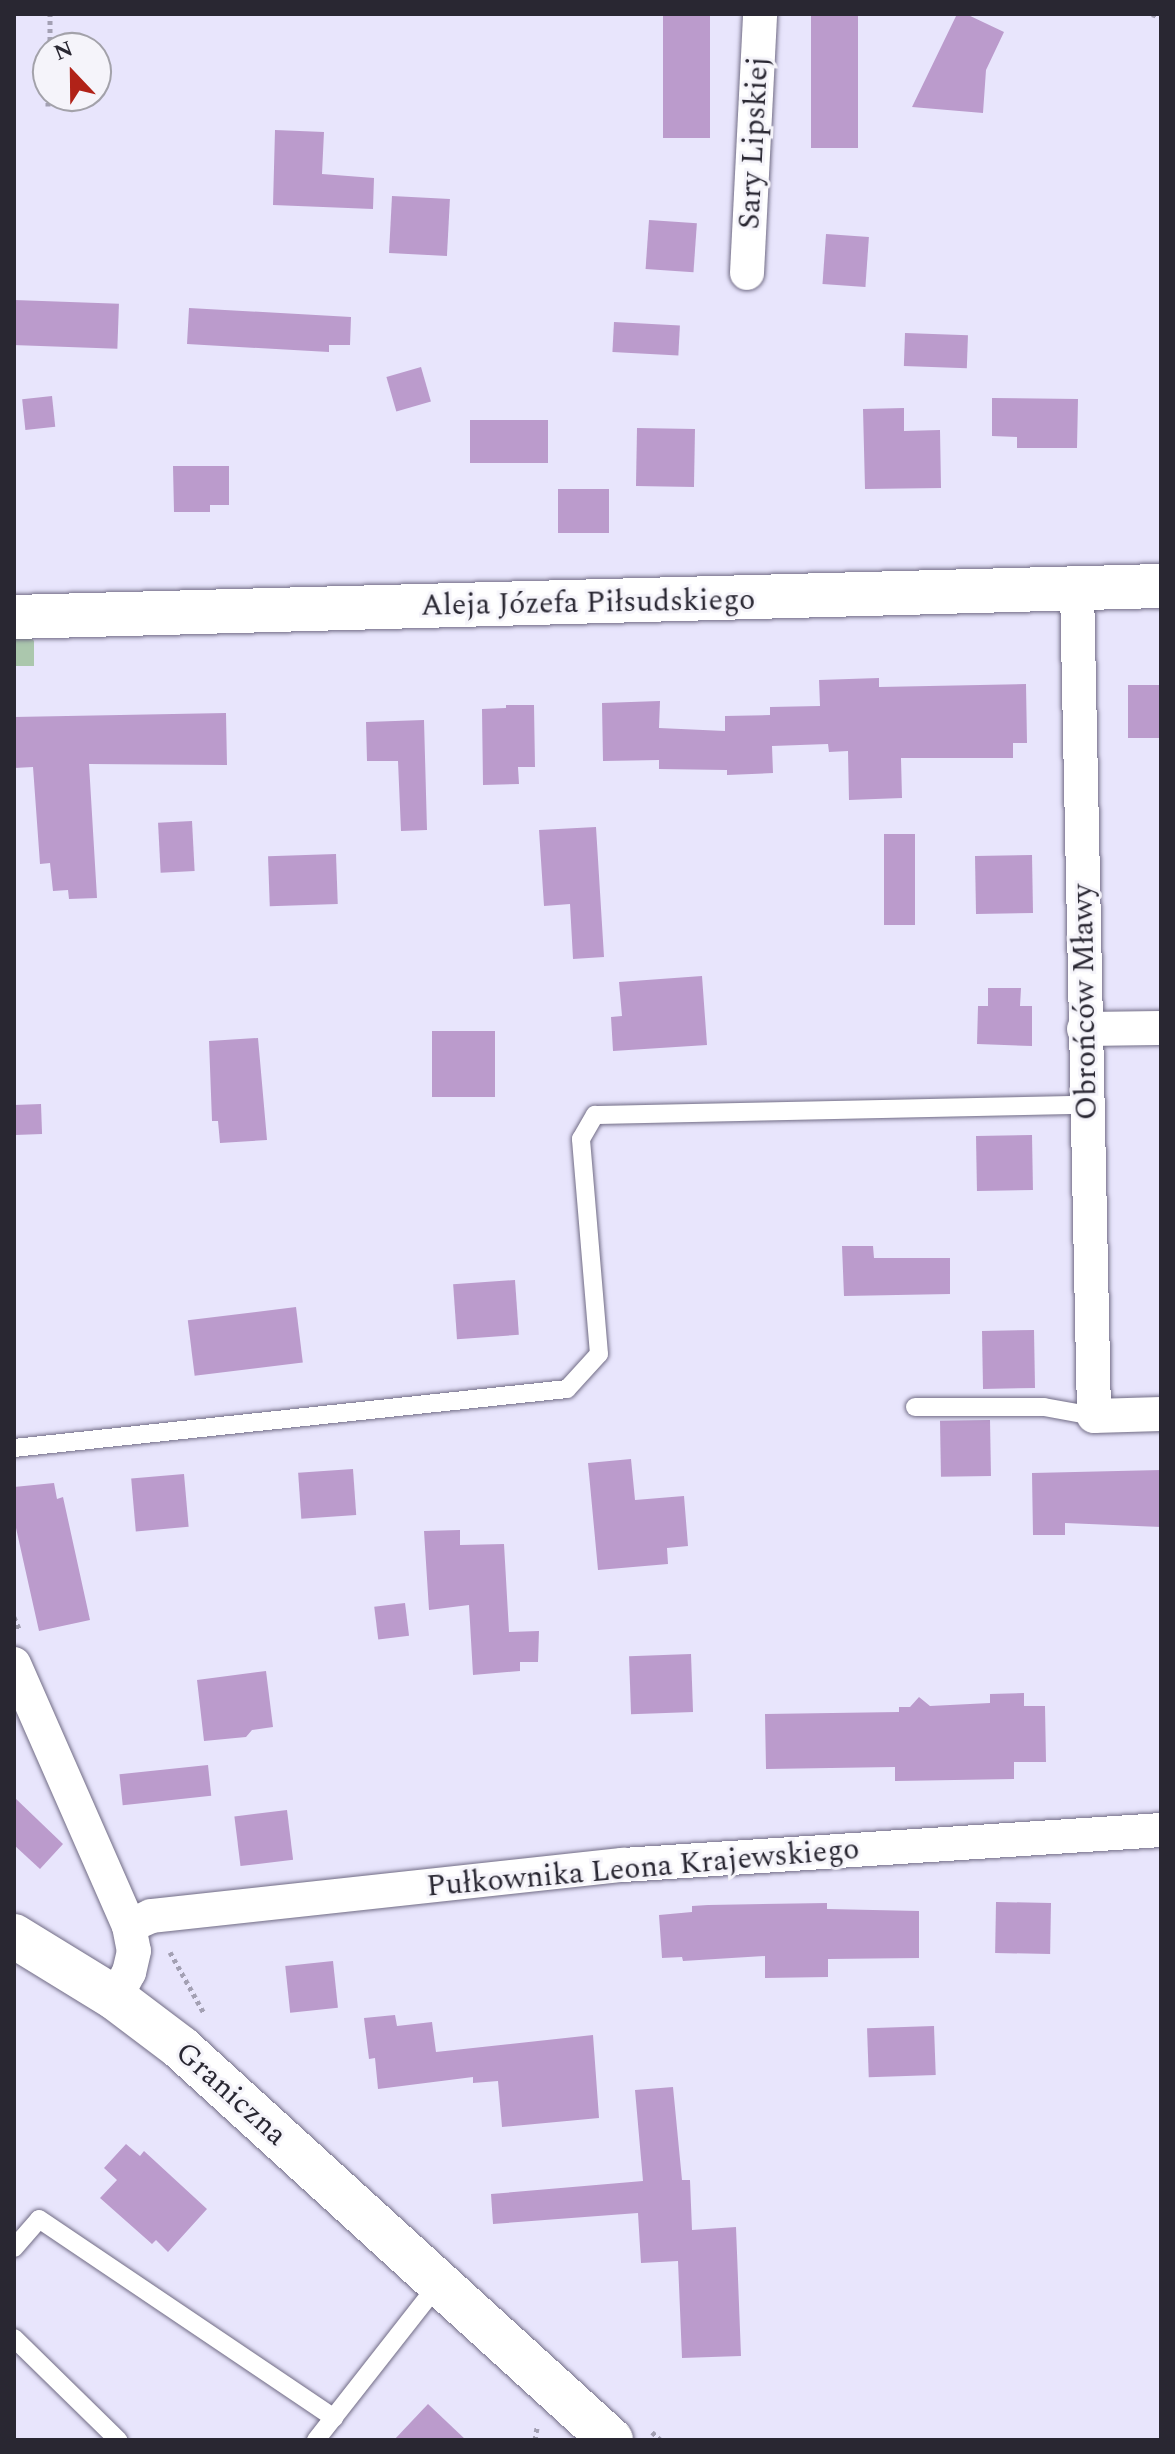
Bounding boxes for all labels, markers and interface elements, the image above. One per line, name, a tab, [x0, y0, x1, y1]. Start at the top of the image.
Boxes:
north arrow	[32, 32, 112, 112]
text: N	[49, 32, 78, 70]
street label: Sary Lipskiej	[732, 56, 776, 230]
street label: Aleja Józefa Piłsudskiego	[420, 582, 756, 624]
street label: Obrońców Mławy	[1065, 883, 1105, 1121]
street label: Pułkownika Leona Krajewskiego	[425, 1831, 861, 1905]
street label: Graniczna	[168, 2035, 294, 2153]

